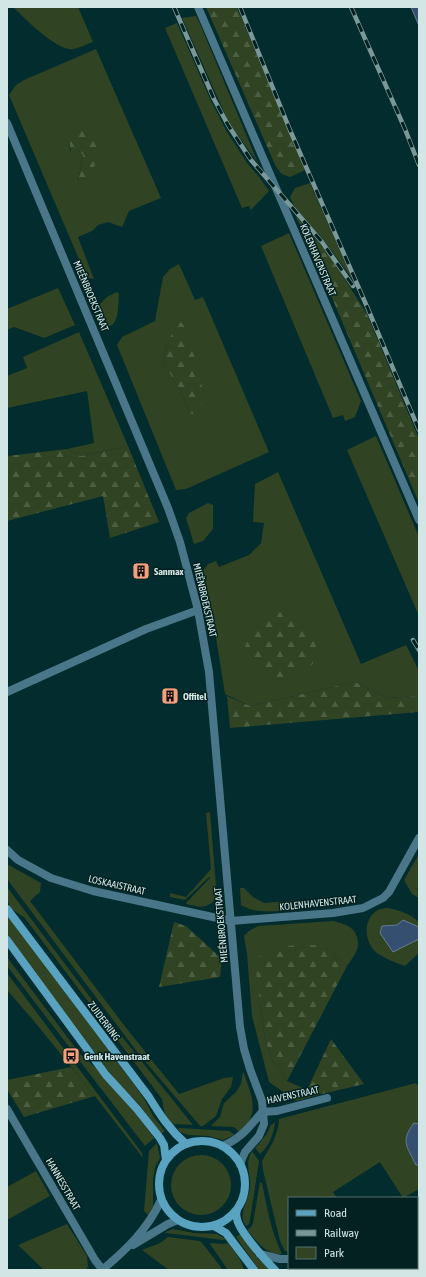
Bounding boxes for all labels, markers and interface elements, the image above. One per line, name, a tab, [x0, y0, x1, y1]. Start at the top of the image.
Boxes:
street label: KOLENHAVENSTRAAT	[298, 222, 338, 298]
street label: MIEËNBROEKSTRAAT	[71, 259, 111, 334]
building icon: Sanmax	[131, 561, 151, 581]
street label: MIEËNBROEKSTRAAT	[191, 562, 219, 639]
place label: Sanmax	[154, 566, 184, 577]
building icon: Offitel	[160, 686, 180, 706]
place label: Offitel	[183, 691, 207, 702]
street label: LOSKAAISTRAAT	[87, 873, 147, 897]
street label: MIEËNBROEKSTRAAT	[212, 886, 230, 963]
street label: KOLENHAVENSTRAAT	[279, 893, 358, 913]
street label: ZUIDERRING	[86, 999, 122, 1043]
bus stop icon: Genk Havenstraat	[61, 1046, 81, 1066]
place label: Genk Havenstraat	[84, 1051, 150, 1062]
street label: HAVENSTRAAT	[266, 1084, 321, 1106]
street label: HANNESSTRAAT	[44, 1156, 83, 1213]
legend	[288, 1197, 418, 1269]
text: Road	[324, 1206, 347, 1220]
text: Railway	[324, 1226, 359, 1240]
text: Park	[324, 1246, 345, 1260]

